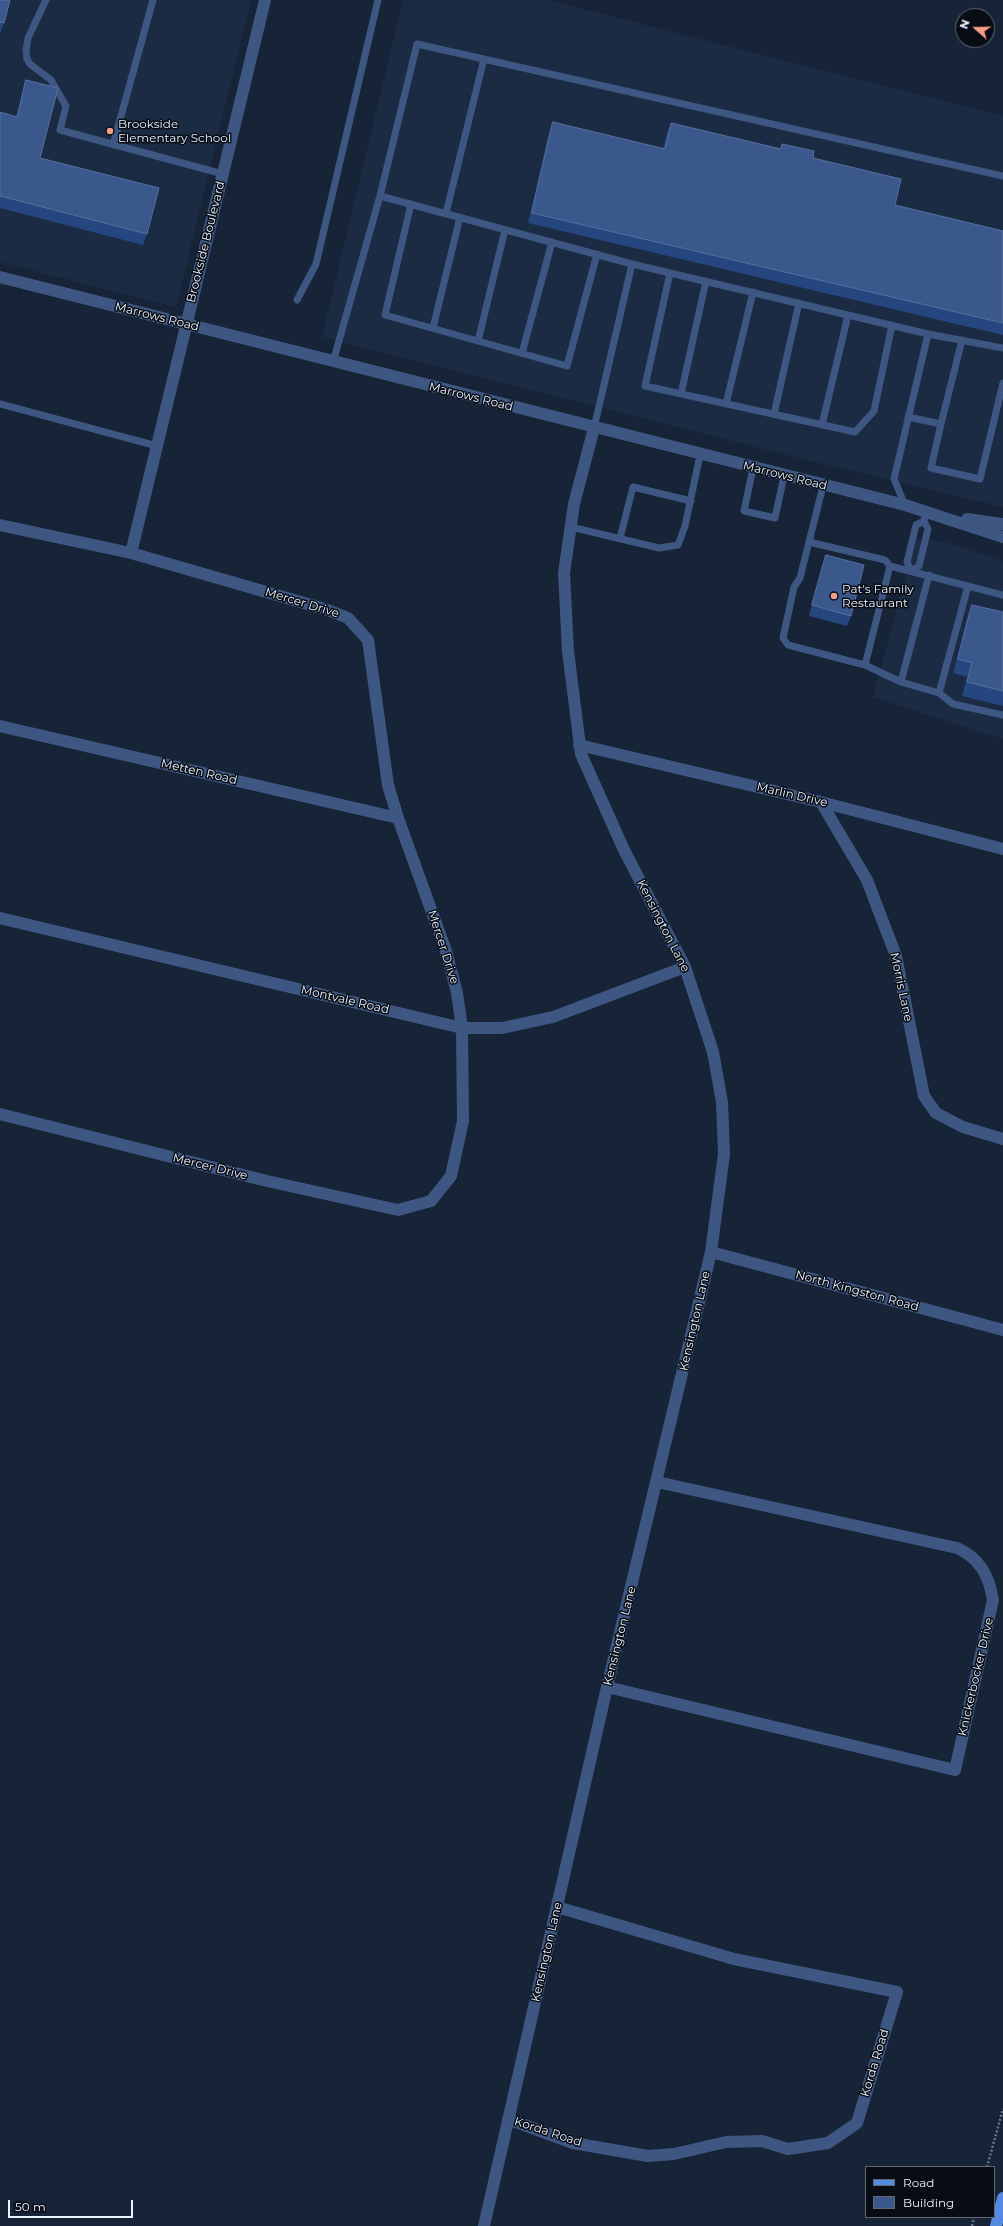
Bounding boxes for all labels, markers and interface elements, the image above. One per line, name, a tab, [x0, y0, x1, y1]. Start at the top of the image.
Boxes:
north arrow	[955, 8, 995, 48]
text: N	[957, 18, 973, 31]
place label: Brookside Elementary School	[118, 117, 231, 145]
marker: Brookside Elementary School	[105, 126, 115, 136]
street label: Brookside Boulevard	[184, 180, 228, 304]
street label: Marrows Road	[113, 300, 201, 334]
street label: Marrows Road	[427, 380, 515, 414]
street label: Marrows Road	[741, 459, 829, 493]
place label: Pat's Family Restaurant	[842, 582, 914, 610]
street label: Mercer Drive	[263, 585, 341, 621]
marker: Pat's Family Restaurant	[829, 591, 839, 601]
street label: Metten Road	[159, 756, 239, 788]
street label: Marlin Drive	[755, 780, 829, 810]
street label: Kensington Lane	[633, 877, 693, 975]
street label: Mercer Drive	[424, 908, 462, 986]
street label: Morris Lane	[887, 951, 915, 1023]
street label: Montvale Road	[299, 983, 391, 1017]
street label: Mercer Drive	[171, 1151, 249, 1183]
street label: North Kingston Road	[794, 1268, 920, 1314]
street label: Kensington Lane	[677, 1270, 713, 1372]
street label: Kensington Lane	[601, 1585, 639, 1687]
street label: Knickerbocker Drive	[955, 1616, 997, 1738]
street label: Kensington Lane	[529, 1901, 565, 2003]
street label: Korda Road	[858, 2027, 892, 2099]
street label: Korda Road	[512, 2114, 584, 2150]
legend	[865, 2166, 995, 2218]
text: Road	[903, 2175, 934, 2190]
scale bar	[10, 2192, 135, 2218]
text: Building	[903, 2195, 954, 2210]
text: 50 m	[15, 2199, 46, 2214]

